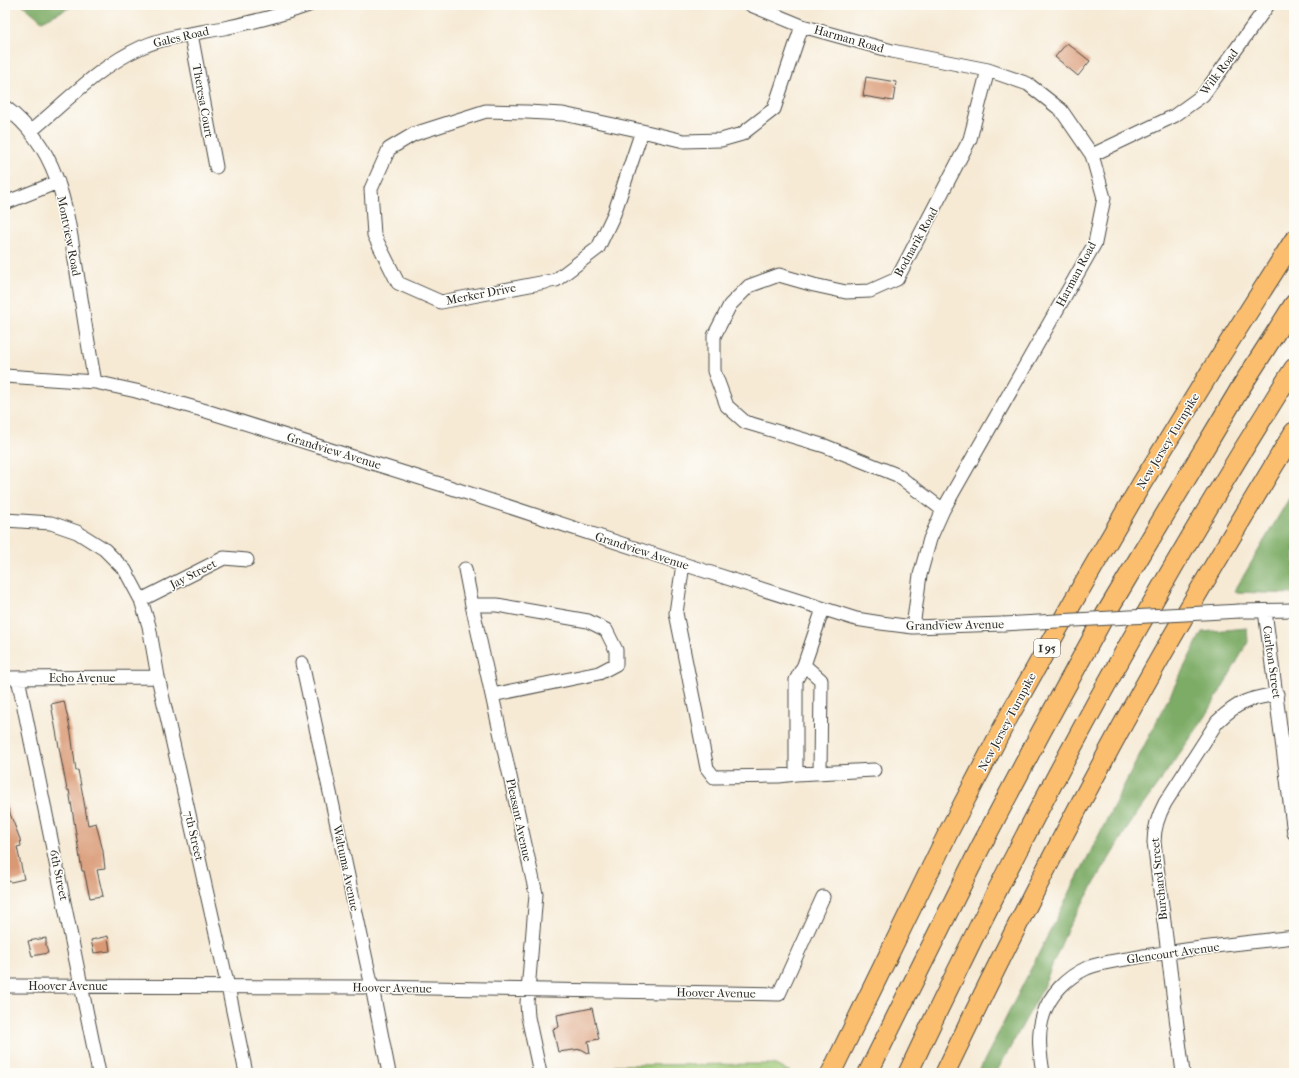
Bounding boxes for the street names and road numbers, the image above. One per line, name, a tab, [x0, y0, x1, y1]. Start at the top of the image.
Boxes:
street label: Harman Road	[812, 22, 886, 56]
street label: Gales Road	[152, 24, 211, 50]
street label: Wilk Road	[1197, 46, 1241, 99]
street label: Theresa Court	[190, 63, 217, 140]
street label: Montview Road	[54, 195, 84, 278]
street label: Bodnarik Road	[891, 205, 941, 279]
street label: Harman Road	[1053, 239, 1099, 309]
street label: Merker Drive	[445, 280, 517, 308]
street label: New Jersey Turnpike	[1134, 391, 1202, 491]
street label: Grandview Avenue	[285, 430, 383, 472]
street label: Grandview Avenue	[593, 529, 691, 573]
street label: Jay Street	[167, 556, 219, 592]
street label: Grandview Avenue	[906, 617, 1004, 633]
street label: Carlton Street	[1260, 625, 1284, 700]
road number: I 95	[1034, 639, 1060, 657]
street label: New Jersey Turnpike	[975, 670, 1039, 774]
street label: Echo Avenue	[49, 671, 115, 685]
street label: Pleasant Avenue	[503, 777, 535, 863]
street label: 7th Street	[181, 810, 207, 863]
street label: Waltuma Avenue	[330, 823, 362, 912]
street label: Burchard Street	[1148, 836, 1170, 921]
street label: 6th Street	[47, 848, 71, 902]
street label: Glencourt Avenue	[1126, 940, 1220, 966]
street label: Hoover Avenue	[28, 979, 108, 993]
street label: Hoover Avenue	[352, 980, 432, 996]
street label: Hoover Avenue	[676, 985, 756, 1001]

